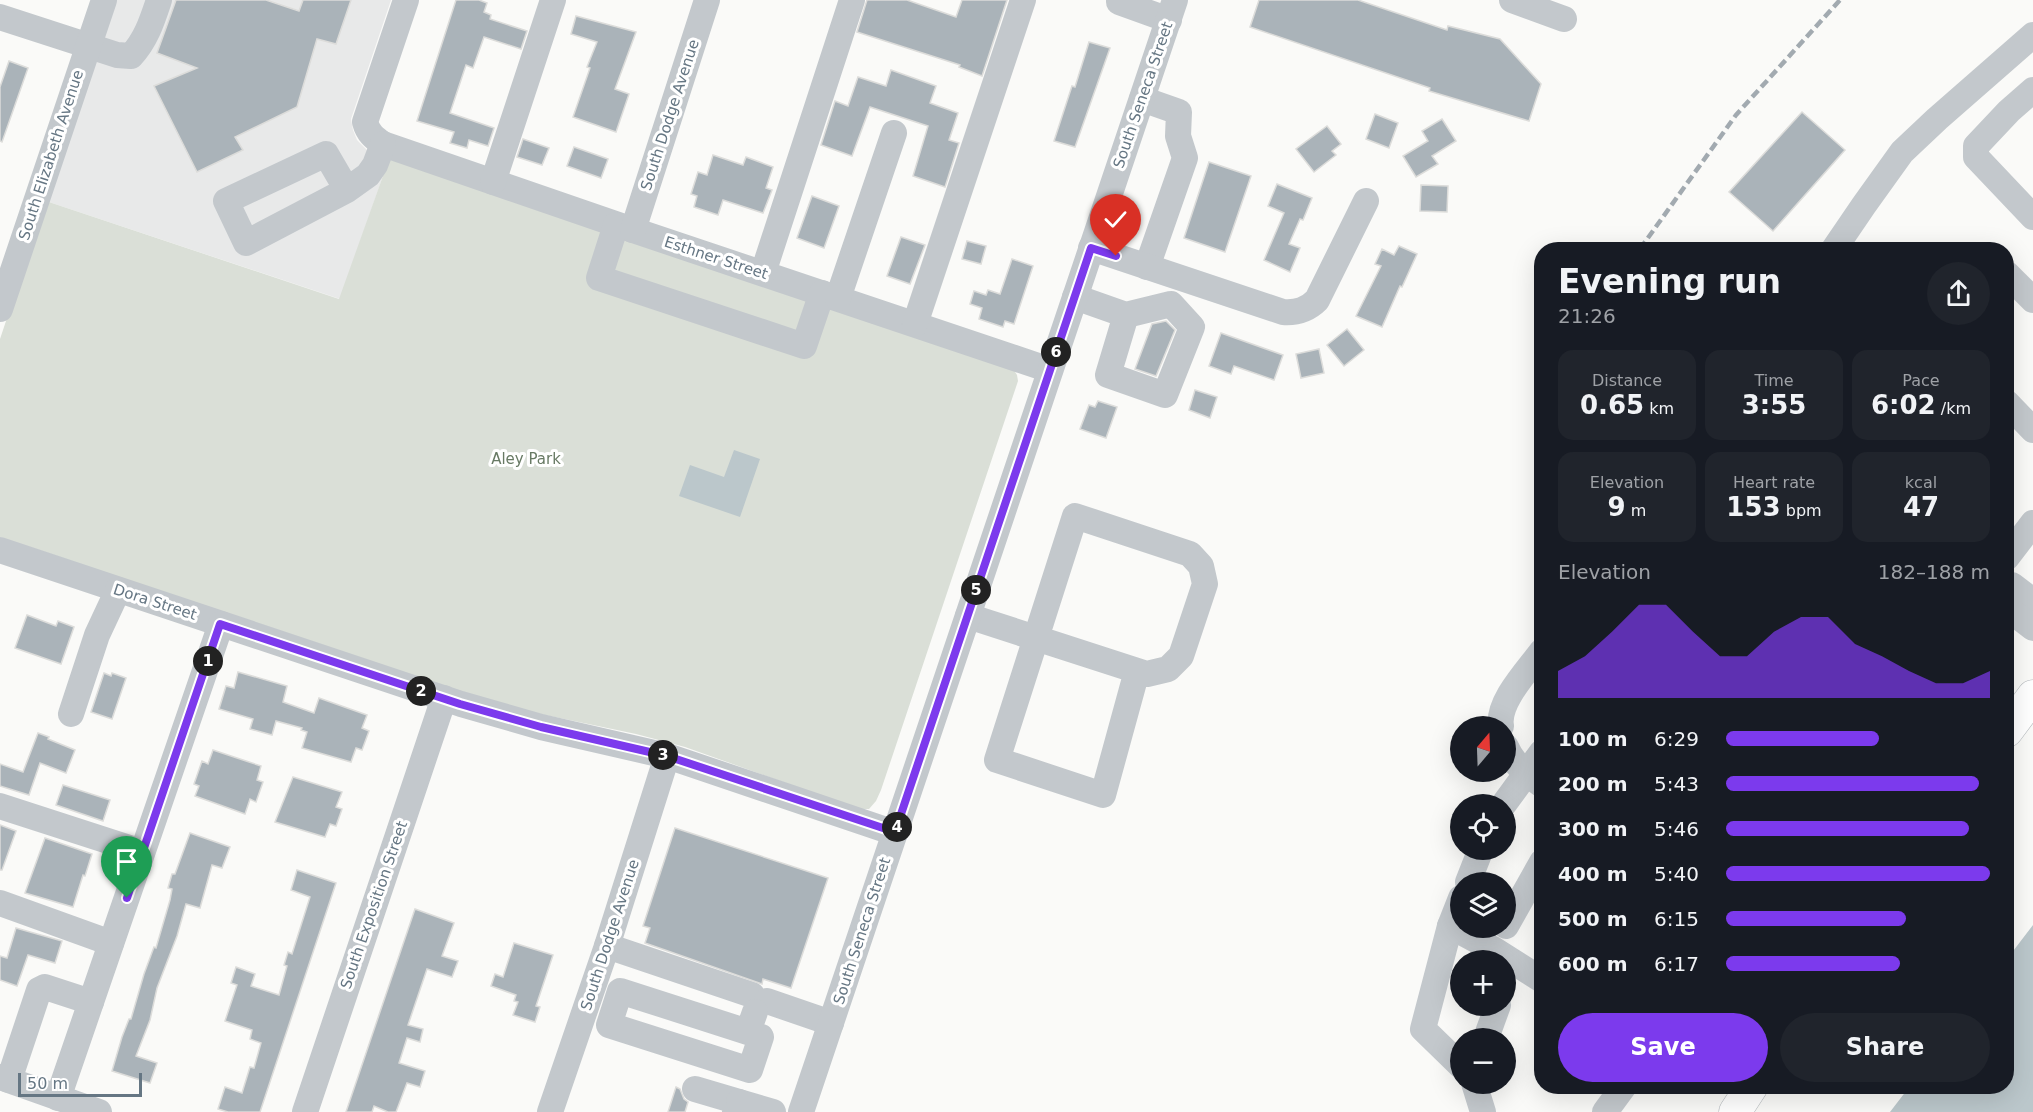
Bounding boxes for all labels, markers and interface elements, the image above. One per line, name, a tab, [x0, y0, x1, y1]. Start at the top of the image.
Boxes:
street label: South Seneca Street	[1109, 19, 1177, 171]
street label: South Dodge Avenue	[637, 37, 703, 193]
street label: South Elizabeth Avenue	[15, 68, 87, 242]
pin	[1090, 194, 1141, 256]
icon: check	[1099, 203, 1132, 236]
street label: Esthner Street	[662, 233, 770, 283]
text: Evening run	[1558, 262, 1781, 301]
button: share	[1927, 262, 1990, 325]
text: 21:26	[1558, 304, 1616, 328]
pin: 6	[1041, 337, 1071, 367]
text: 6	[1050, 342, 1062, 361]
text: Distance	[1592, 371, 1662, 390]
text: Time	[1754, 371, 1794, 390]
text: Pace	[1902, 371, 1940, 390]
text: 0.65	[1580, 390, 1644, 420]
text: 3:55	[1742, 390, 1806, 420]
text: 6:02	[1871, 390, 1936, 420]
text: km	[1644, 399, 1674, 418]
text: /km	[1936, 399, 1971, 418]
park label: Aley Park	[491, 450, 561, 468]
text: Elevation	[1590, 473, 1664, 492]
text: Heart rate	[1733, 473, 1815, 492]
text: kcal	[1905, 473, 1937, 492]
text: 9	[1608, 492, 1626, 522]
text: 153	[1726, 492, 1781, 522]
text: 47	[1903, 492, 1939, 522]
text: m	[1626, 501, 1646, 520]
text: bpm	[1781, 501, 1822, 520]
text: Elevation	[1558, 560, 1651, 584]
text: 182–188 m	[1878, 560, 1990, 584]
pin: 5	[961, 575, 991, 605]
street label: Dora Street	[111, 580, 199, 624]
text: 5	[970, 580, 982, 599]
pin: 1	[193, 646, 223, 676]
text: 1	[202, 651, 214, 670]
pin: 2	[406, 676, 436, 706]
text: 2	[415, 681, 427, 700]
north arrow	[1450, 716, 1516, 782]
map controls	[1450, 716, 1516, 1094]
text: 100 m	[1558, 727, 1628, 751]
text: 6:29	[1654, 727, 1699, 751]
pin: 3	[648, 740, 678, 770]
text: 3	[657, 745, 669, 764]
text: 200 m	[1558, 772, 1628, 796]
text: 5:43	[1654, 772, 1699, 796]
button: locate	[1450, 794, 1516, 860]
pin: 4	[882, 812, 912, 842]
text: 4	[891, 817, 903, 836]
text: 300 m	[1558, 817, 1628, 841]
text: 5:46	[1654, 817, 1699, 841]
street label: South Exposition Street	[337, 819, 411, 991]
pin	[101, 836, 152, 898]
icon: arrive	[110, 845, 143, 878]
street label: South Seneca Street	[830, 855, 894, 1007]
street label: South Dodge Avenue	[577, 857, 643, 1013]
text: 400 m	[1558, 862, 1628, 886]
text: 5:40	[1654, 862, 1699, 886]
button: layers	[1450, 872, 1516, 938]
text: 500 m	[1558, 907, 1628, 931]
text: 6:15	[1654, 907, 1699, 931]
button: +	[1450, 950, 1516, 1016]
text: 600 m	[1558, 952, 1628, 976]
text: 6:17	[1654, 952, 1699, 976]
button: Save	[1558, 1013, 1768, 1082]
button: Share	[1780, 1013, 1990, 1082]
button: −	[1450, 1028, 1516, 1094]
scale bar	[18, 1070, 142, 1098]
text: 50 m	[27, 1074, 68, 1093]

